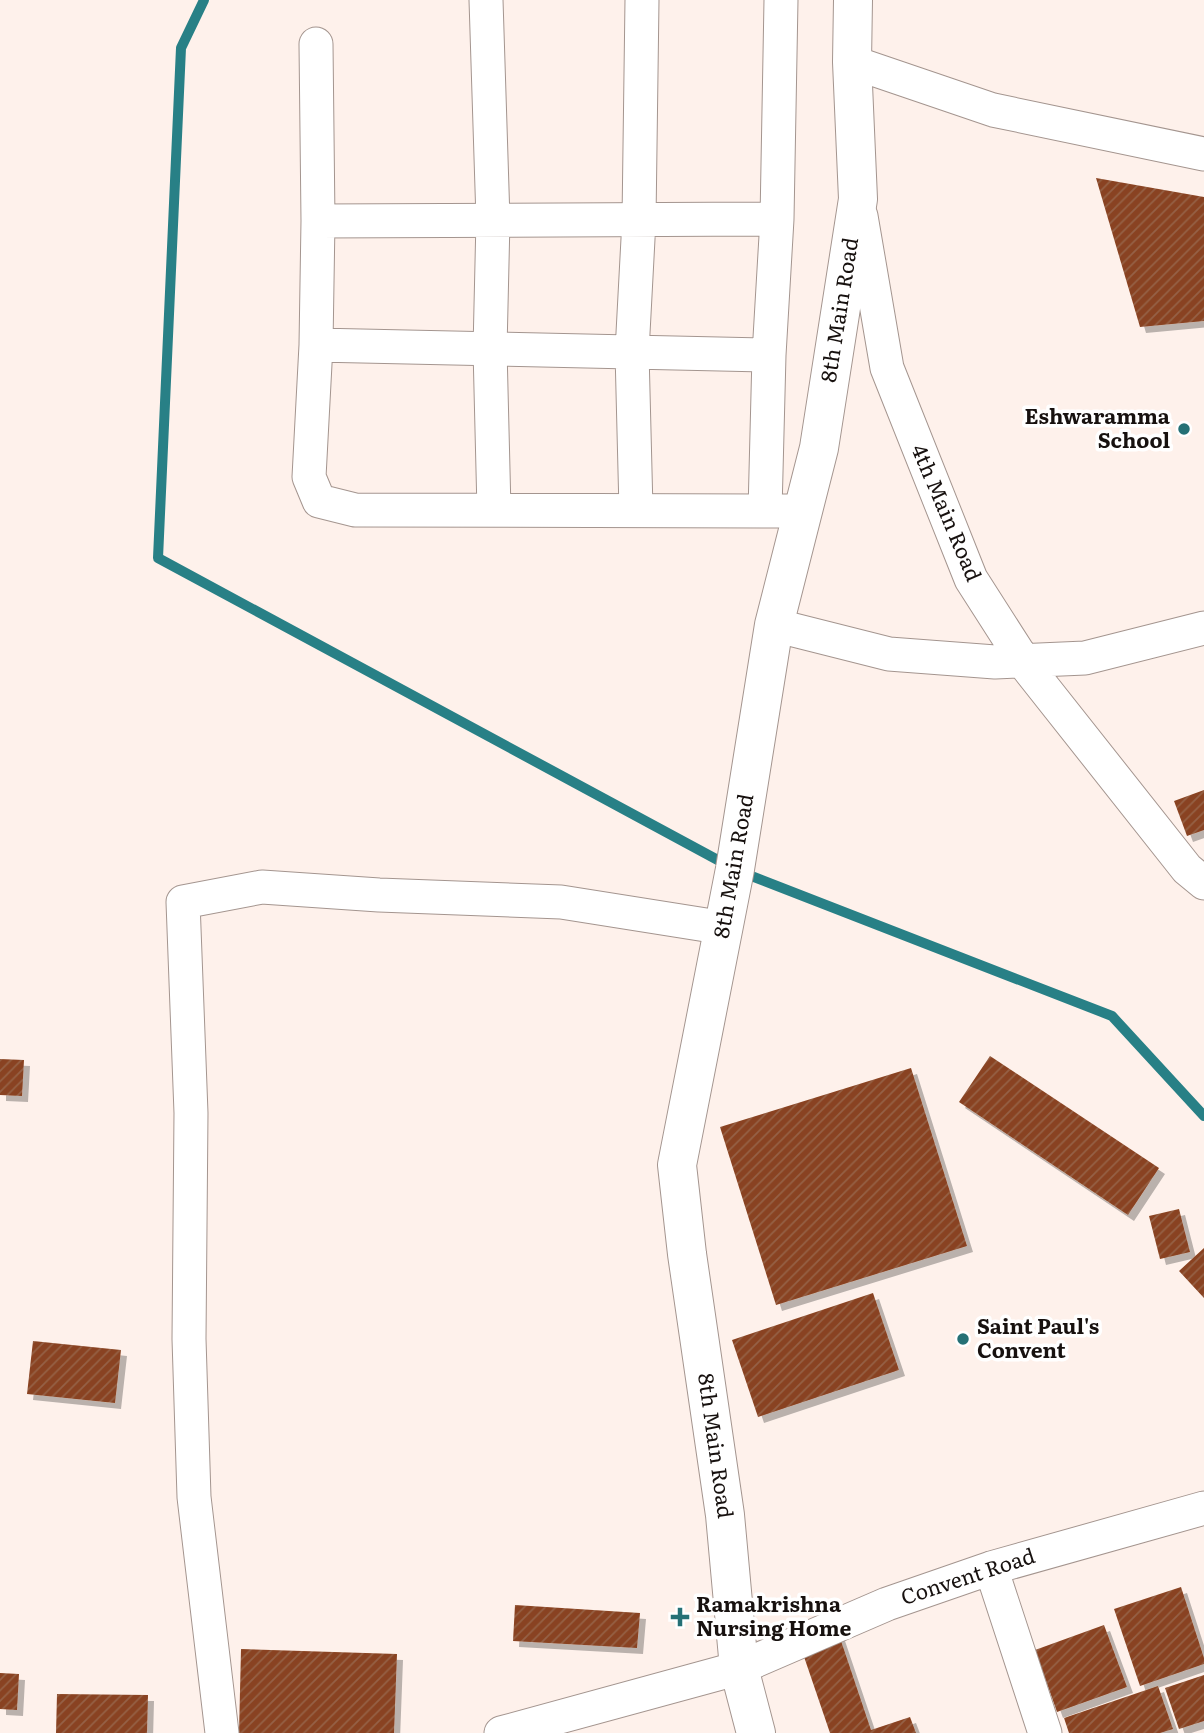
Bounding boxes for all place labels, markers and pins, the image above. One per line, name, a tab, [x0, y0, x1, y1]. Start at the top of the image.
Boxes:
place label: Eshwaramma School	[1024, 399, 1171, 454]
marker: Eshwaramma School	[1176, 421, 1192, 437]
place label: Saint Paul's Convent	[977, 1309, 1099, 1364]
marker: Saint Paul's Convent	[955, 1331, 971, 1347]
place label: Ramakrishna Nursing Home	[696, 1587, 852, 1642]
marker: Ramakrishna Nursing Home	[670, 1607, 690, 1627]

